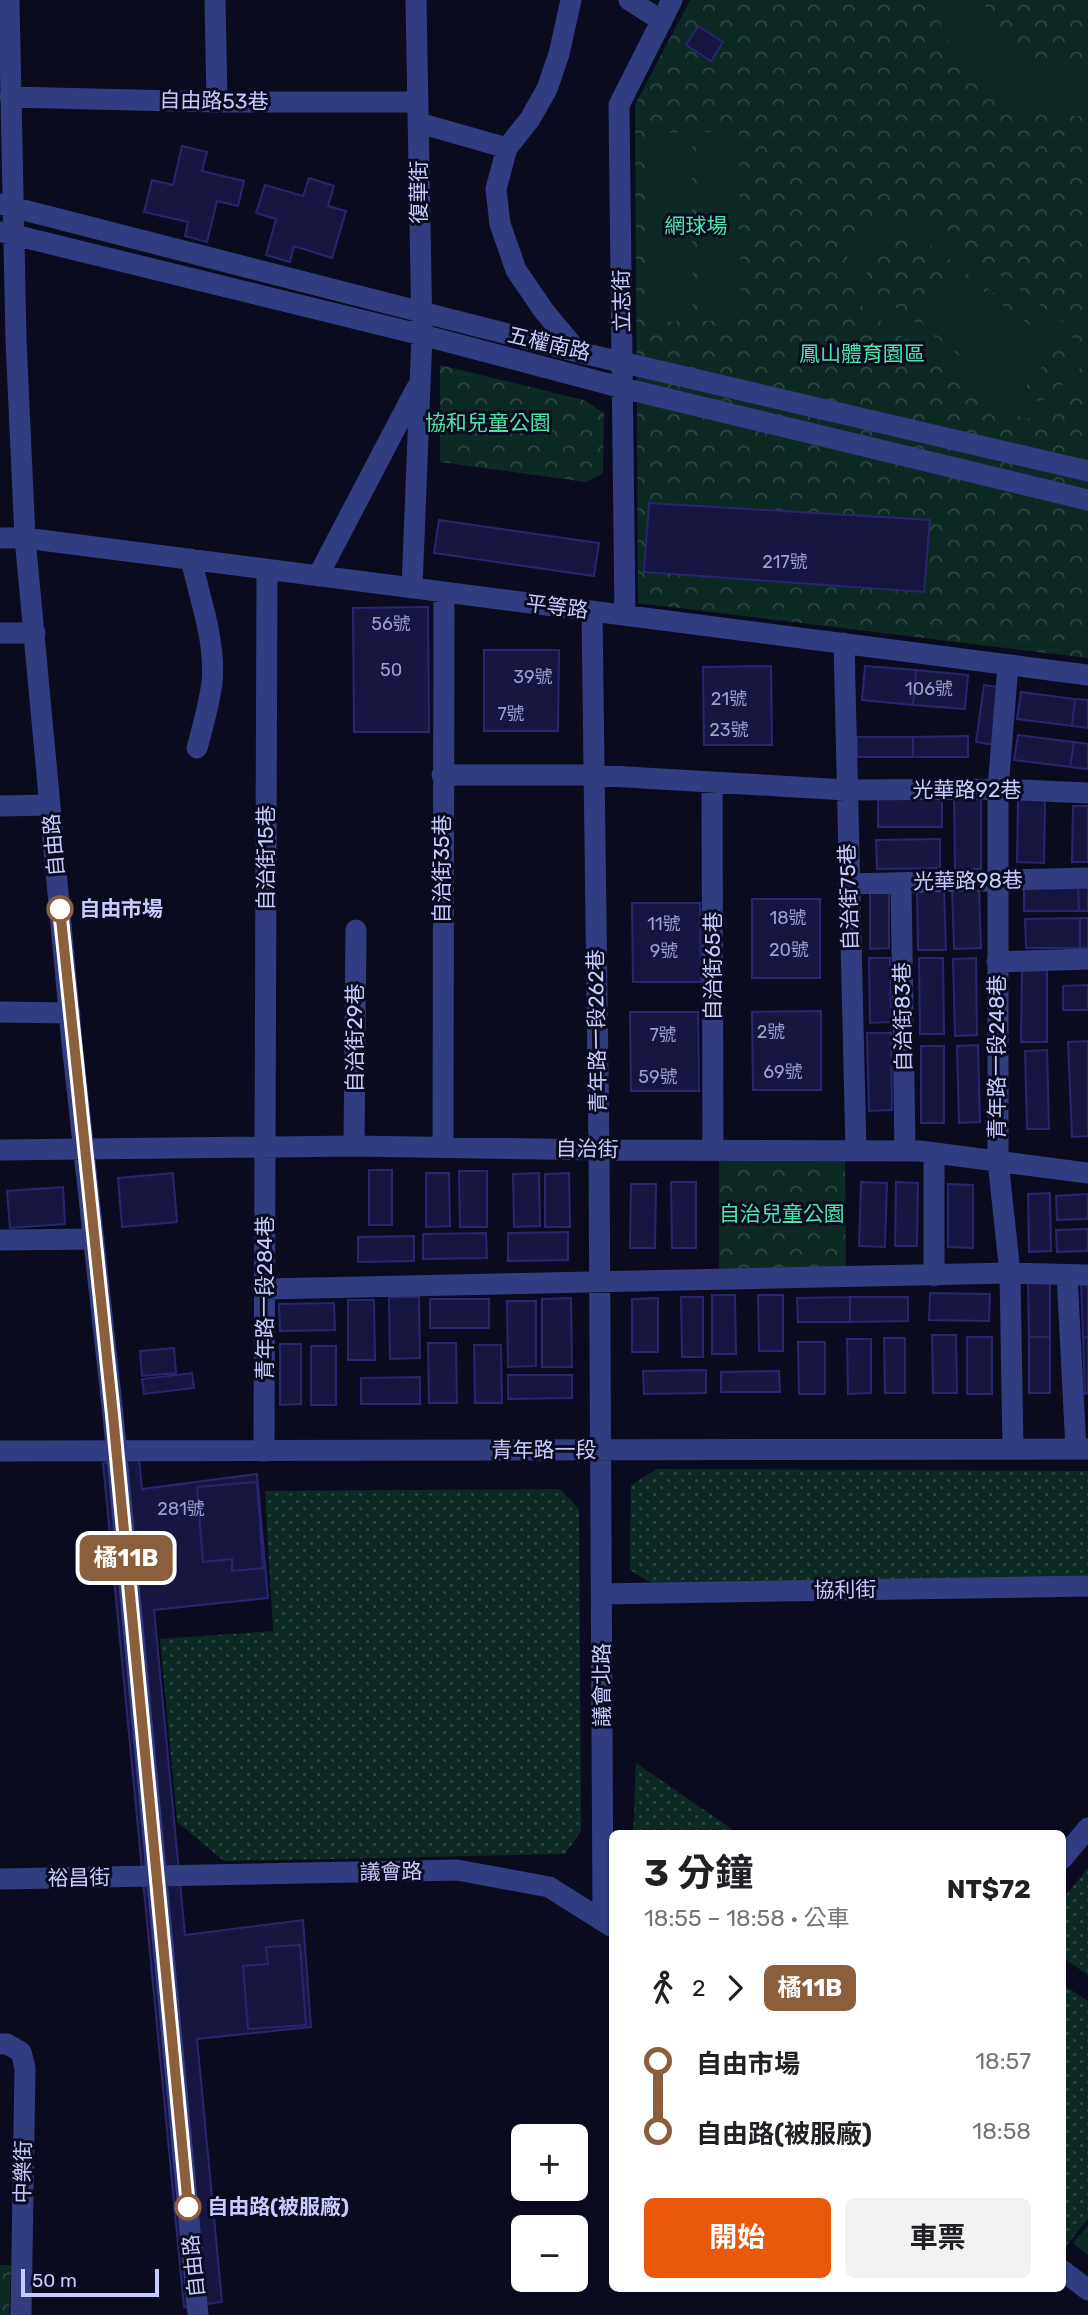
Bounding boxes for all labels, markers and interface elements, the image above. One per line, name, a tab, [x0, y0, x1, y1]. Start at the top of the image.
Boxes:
street label: 自由路53巷	[159, 87, 269, 114]
street label: 復華街	[406, 161, 431, 224]
park label: 網球場	[665, 213, 728, 238]
street label: 立志街	[608, 269, 635, 333]
street label: 五權南路	[505, 322, 593, 365]
park label: 鳳山體育園區	[799, 341, 925, 366]
park label: 協和兒童公園	[425, 410, 551, 435]
house number: 217號	[762, 551, 808, 573]
street label: 平等路	[524, 590, 590, 623]
house number: 56號	[371, 613, 411, 635]
house number: 50	[380, 659, 402, 681]
house number: 39號	[513, 666, 553, 688]
house number: 106號	[905, 678, 953, 700]
house number: 21號	[711, 688, 747, 710]
house number: 7號	[497, 703, 525, 725]
house number: 23號	[709, 719, 749, 741]
street label: 光華路92巷	[913, 777, 1021, 802]
street label: 自治街15巷	[253, 805, 278, 911]
street label: 自由路	[38, 813, 69, 878]
street label: 自治街35巷	[429, 814, 454, 924]
street label: 自治街75巷	[834, 843, 863, 951]
street label: 光華路98巷	[913, 867, 1023, 894]
marker: 自由市場	[47, 896, 73, 922]
place label: 自由市場	[79, 896, 163, 921]
house number: 18號	[769, 907, 807, 929]
street label: 自治街65巷	[700, 911, 725, 1021]
house number: 11號	[647, 913, 681, 935]
house number: 20號	[769, 939, 809, 961]
house number: 9號	[650, 940, 678, 962]
street label: 青年路一段262巷	[583, 949, 610, 1113]
street label: 自治街83巷	[889, 962, 916, 1072]
street label: 青年路一段248巷	[984, 975, 1009, 1139]
street label: 自治街29巷	[342, 984, 367, 1092]
house number: 2號	[757, 1021, 785, 1043]
house number: 7號	[649, 1024, 677, 1046]
house number: 69號	[763, 1061, 803, 1083]
house number: 59號	[638, 1066, 678, 1088]
street label: 自治街	[555, 1135, 619, 1162]
park label: 自治兒童公園	[719, 1201, 845, 1226]
street label: 青年路一段284巷	[252, 1216, 277, 1380]
street label: 青年路一段	[492, 1437, 597, 1462]
house number: 281號	[157, 1498, 205, 1520]
line badge: 橘11B	[77, 1535, 175, 1581]
text: 橘11B	[94, 1544, 158, 1572]
street label: 協利街	[813, 1576, 877, 1603]
street label: 議會北路	[589, 1643, 614, 1727]
text: 3 分鐘	[644, 1850, 753, 1896]
street label: 議會路	[359, 1858, 423, 1885]
street label: 裕昌街	[47, 1864, 111, 1891]
text: NT$72	[947, 1874, 1031, 1905]
text: 18:55 – 18:58 · 公車	[644, 1904, 850, 1932]
icon: walk	[644, 1969, 682, 2007]
icon: forward	[716, 1969, 754, 2007]
text: 2	[692, 1974, 706, 2002]
text: 橘11B	[778, 1974, 842, 2002]
text: 18:57	[975, 2047, 1031, 2075]
text: 自由市場	[696, 2049, 800, 2080]
text: 18:58	[972, 2117, 1031, 2145]
text: 自由路(被服廠)	[696, 2119, 872, 2150]
map controls	[511, 2124, 588, 2292]
button: +	[511, 2124, 588, 2201]
street label: 中樂街	[9, 2140, 36, 2204]
marker: 自由路(被服廠)	[175, 2194, 201, 2220]
place label: 自由路(被服廠)	[207, 2194, 349, 2219]
button: 開始	[644, 2198, 831, 2278]
button: 車票	[845, 2198, 1031, 2278]
button: −	[511, 2215, 588, 2292]
street label: 自由路	[178, 2233, 209, 2299]
scale bar	[21, 2266, 159, 2298]
text: 50 m	[32, 2269, 77, 2292]

